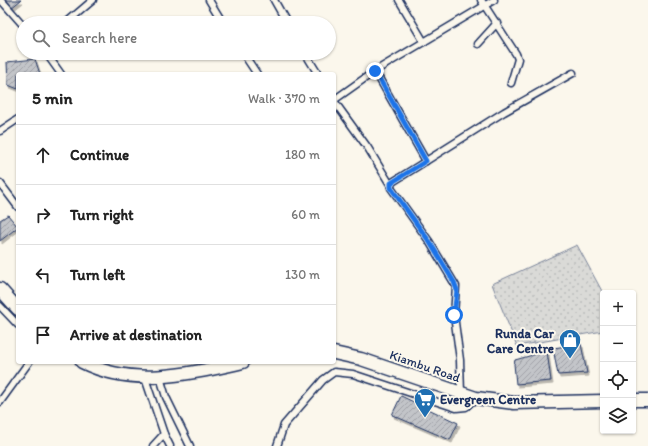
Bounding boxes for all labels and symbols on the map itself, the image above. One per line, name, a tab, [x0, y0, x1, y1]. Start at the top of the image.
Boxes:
route end	[366, 62, 384, 80]
route start	[445, 306, 463, 324]
place label: Runda Car Care Centre	[487, 326, 555, 356]
shop icon: Runda Car Care Centre	[557, 327, 583, 360]
street label: Kiambu Road	[388, 347, 462, 385]
supermarket icon: Evergreen Centre	[412, 386, 438, 419]
place label: Evergreen Centre	[440, 392, 536, 408]

